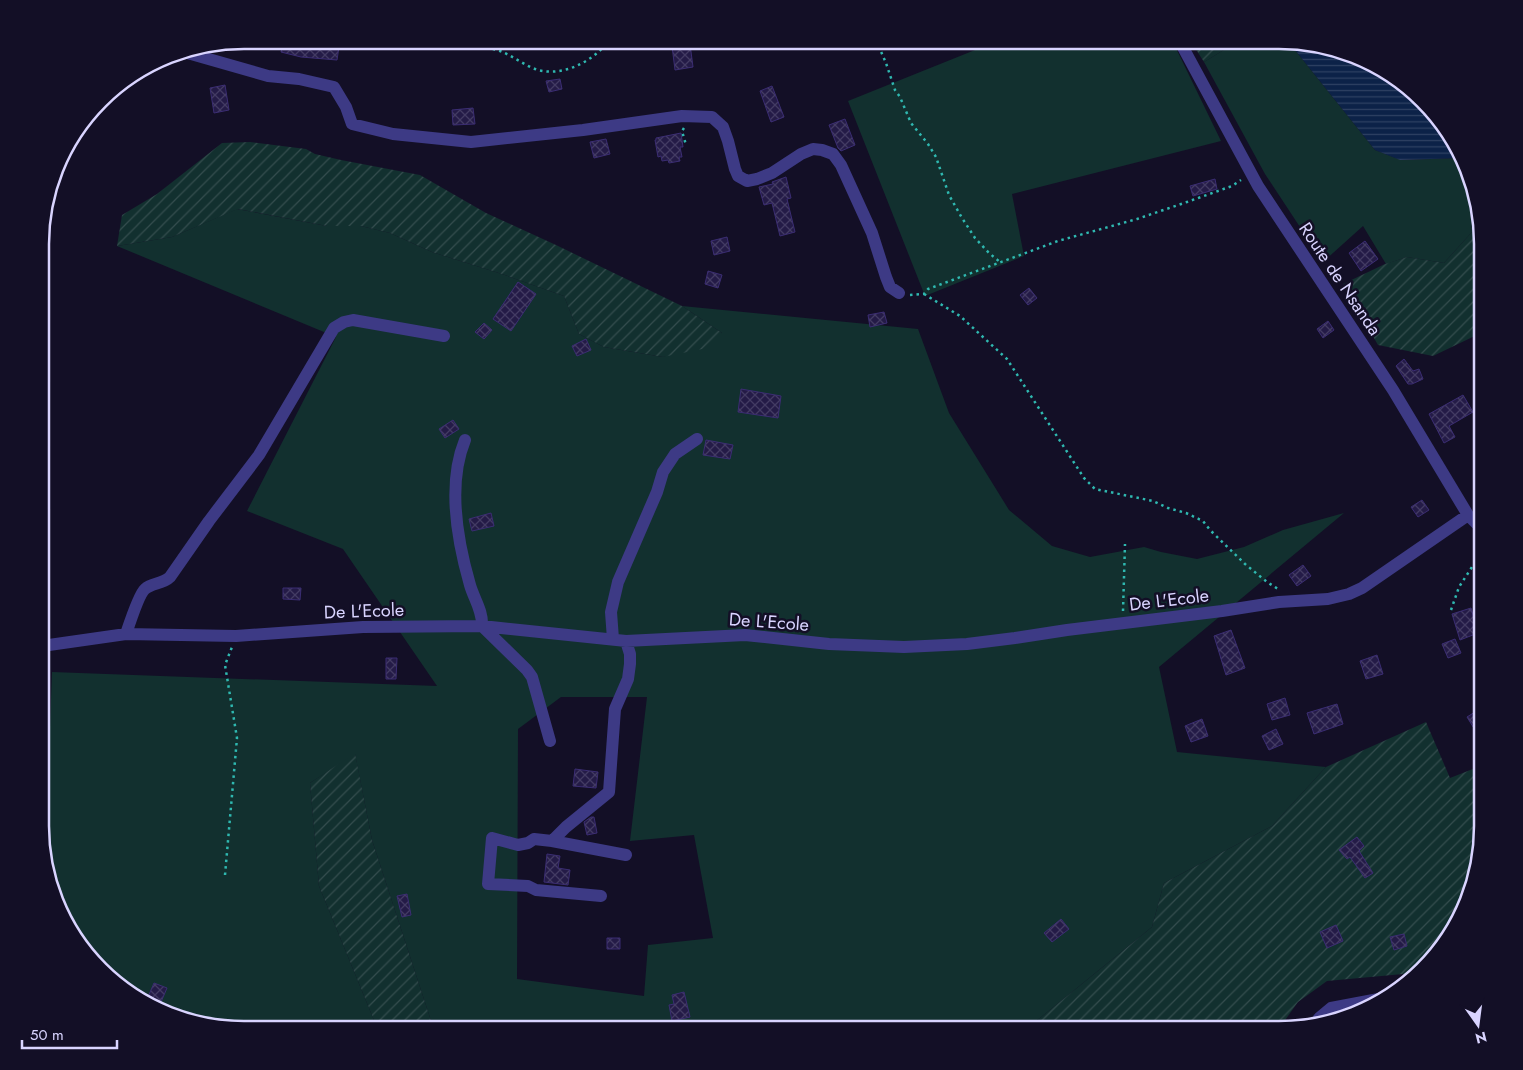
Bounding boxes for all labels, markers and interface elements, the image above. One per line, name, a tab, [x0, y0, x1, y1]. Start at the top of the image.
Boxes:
street label: Route de Nsanda	[1292, 217, 1388, 341]
street label: De L'Ecole	[1128, 582, 1210, 618]
street label: De L'Ecole	[323, 597, 405, 625]
street label: De L'Ecole	[728, 606, 810, 638]
north arrow	[1453, 1000, 1503, 1050]
scale bar	[22, 1018, 118, 1050]
text: 50 m	[30, 1024, 64, 1046]
text: N	[1473, 1027, 1489, 1049]

